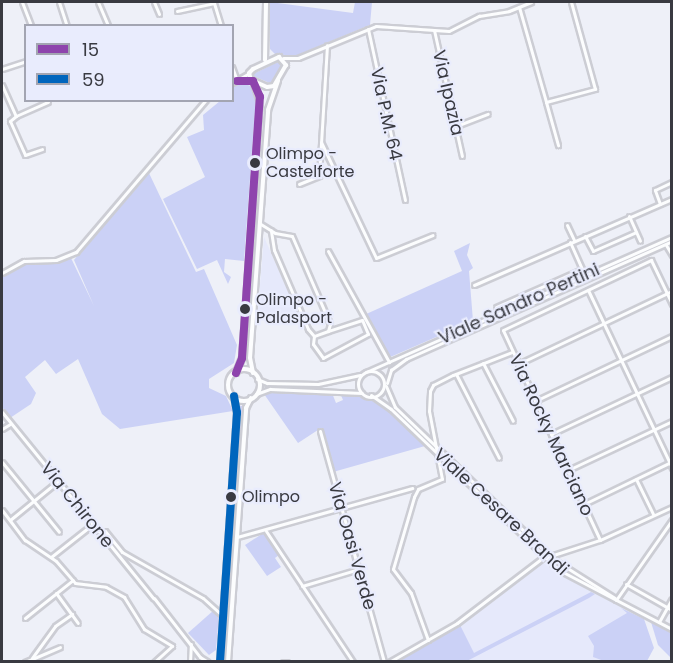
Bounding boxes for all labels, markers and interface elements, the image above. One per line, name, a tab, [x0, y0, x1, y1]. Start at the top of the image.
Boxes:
legend	[24, 24, 234, 102]
text: 15	[82, 37, 99, 62]
street label: Via Ipazia	[428, 48, 468, 138]
street label: Via P.M. 64	[366, 65, 406, 163]
text: 59	[82, 67, 105, 92]
place label: Olimpo - Castelforte	[266, 144, 354, 182]
marker: Olimpo - Castelforte	[249, 157, 261, 169]
street label: Viale Sandro Pertini	[435, 259, 603, 349]
place label: Olimpo - Palasport	[256, 290, 332, 328]
marker: Olimpo - Palasport	[239, 303, 251, 315]
street label: Via Rocky Marciano	[504, 351, 598, 519]
street label: Viale Cesare Brandi	[429, 444, 573, 580]
street label: Via Chirone	[36, 458, 118, 552]
street label: Via Oasi Verde	[323, 480, 381, 612]
place label: Olimpo	[242, 487, 300, 507]
marker: Olimpo	[225, 491, 237, 503]

